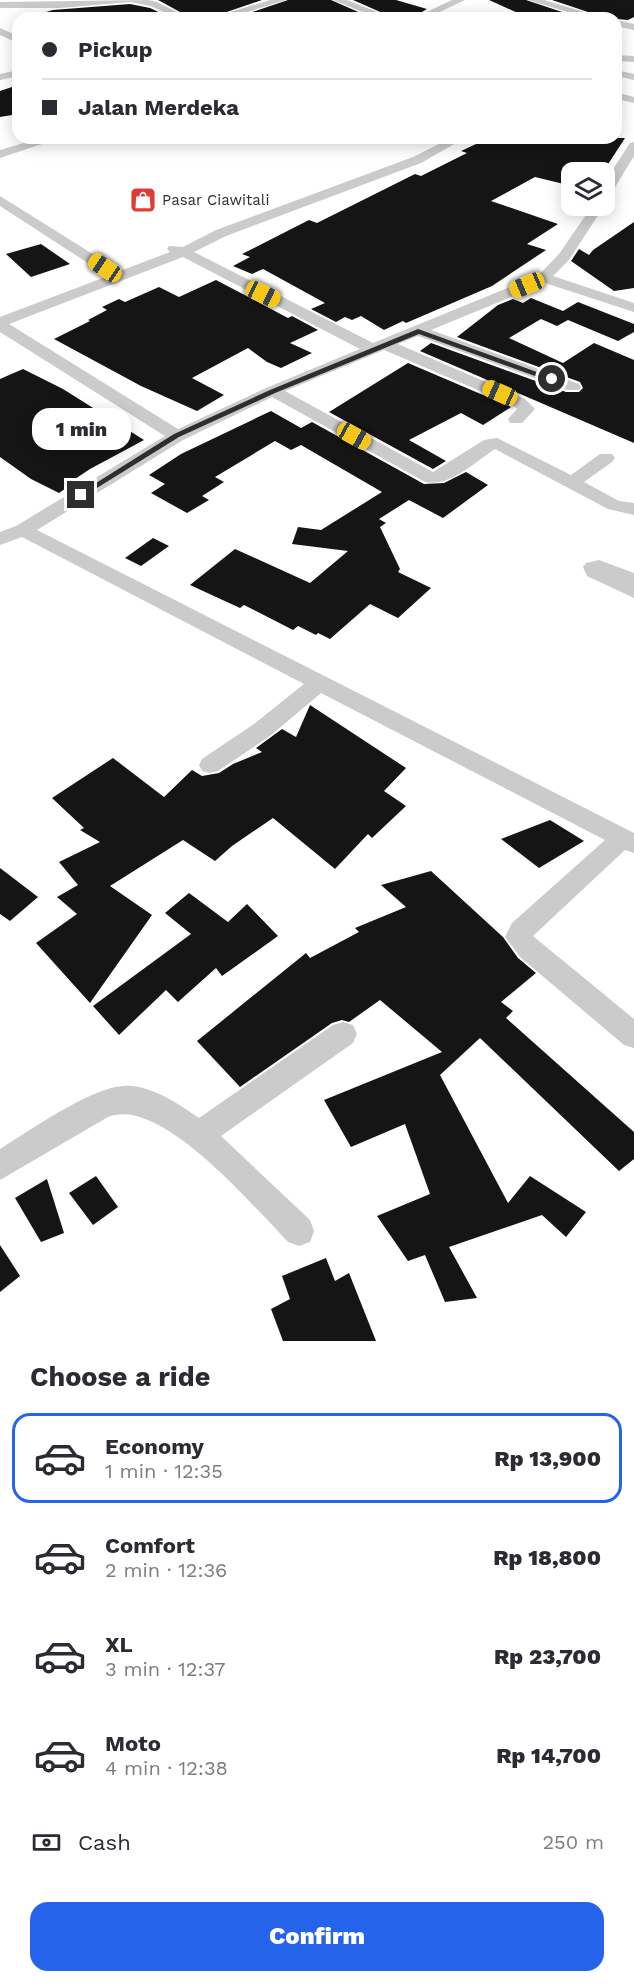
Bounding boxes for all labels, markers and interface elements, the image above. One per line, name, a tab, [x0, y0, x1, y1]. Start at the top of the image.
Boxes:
text: Pickup	[78, 37, 153, 62]
text: Jalan Merdeka	[78, 95, 239, 120]
map controls	[561, 162, 615, 216]
button: layers	[561, 162, 615, 216]
shop icon: Pasar Ciawitali	[128, 185, 158, 215]
place label: Pasar Ciawitali	[162, 191, 269, 209]
car	[85, 250, 125, 286]
car	[507, 270, 547, 300]
car	[243, 278, 283, 310]
route start	[538, 365, 565, 392]
car	[480, 377, 520, 409]
callout: 1 min	[32, 408, 130, 450]
text: 1 min	[56, 417, 107, 441]
car	[334, 419, 374, 453]
route end	[67, 481, 94, 508]
text: Choose a ride	[30, 1361, 210, 1393]
icon: car	[33, 1431, 87, 1485]
text: Economy	[105, 1434, 204, 1459]
text: Rp 13,900	[494, 1446, 601, 1471]
text: 1 min · 12:35	[105, 1459, 223, 1483]
icon: car	[33, 1530, 87, 1584]
text: Comfort	[105, 1533, 195, 1558]
text: Rp 18,800	[493, 1545, 601, 1570]
text: 2 min · 12:36	[105, 1558, 227, 1582]
icon: car	[33, 1629, 87, 1683]
text: XL	[105, 1632, 133, 1657]
text: Rp 23,700	[494, 1644, 601, 1669]
text: 3 min · 12:37	[105, 1657, 225, 1681]
icon: car	[33, 1728, 87, 1782]
text: Moto	[105, 1731, 161, 1756]
text: Rp 14,700	[496, 1743, 601, 1768]
text: 4 min · 12:38	[105, 1756, 228, 1780]
icon: cash	[30, 1826, 63, 1859]
text: Cash	[78, 1830, 131, 1855]
text: 250 m	[542, 1830, 604, 1854]
button: Confirm	[30, 1902, 604, 1971]

